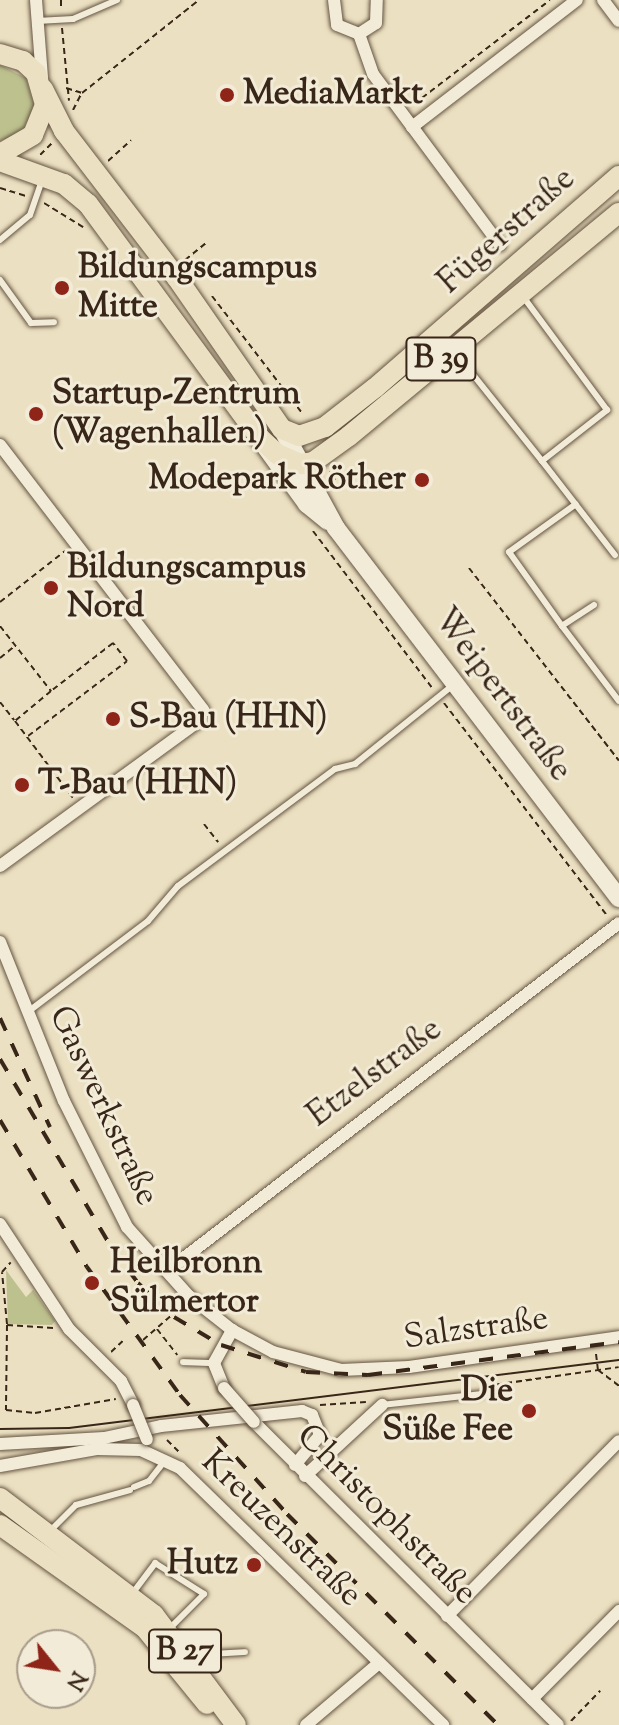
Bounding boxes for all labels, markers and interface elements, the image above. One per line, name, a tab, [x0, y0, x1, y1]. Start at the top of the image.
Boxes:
place label: MediaMarkt	[243, 75, 423, 115]
marker: MediaMarkt	[218, 86, 236, 104]
street label: Fügerstraße	[430, 159, 584, 303]
place label: Bildungscampus Mitte	[78, 248, 317, 328]
marker: Bildungscampus Mitte	[53, 279, 71, 297]
road number: B 39	[405, 331, 477, 387]
place label: Startup-Zentrum (Wagenhallen)	[52, 374, 300, 454]
marker: Startup-Zentrum (Wagenhallen)	[27, 405, 45, 423]
place label: Modepark Röther	[148, 460, 406, 500]
marker: Modepark Röther	[413, 471, 431, 489]
place label: Bildungscampus Nord	[67, 548, 306, 628]
marker: Bildungscampus Nord	[42, 579, 60, 597]
street label: Weipertstraße	[424, 600, 580, 790]
place label: S-Bau (HHN)	[129, 699, 327, 739]
marker: S-Bau (HHN)	[104, 710, 122, 728]
place label: T-Bau (HHN)	[38, 765, 237, 805]
marker: T-Bau (HHN)	[13, 776, 31, 794]
street label: Gaswerkstraße	[39, 1000, 167, 1212]
street label: Etzelstraße	[300, 1009, 450, 1137]
place label: Heilbronn Sülmertor	[110, 1243, 262, 1322]
marker: Heilbronn Sülmertor	[81, 1272, 103, 1294]
street label: Salzstraße	[401, 1299, 551, 1359]
place label: Die Süße Fee	[382, 1371, 513, 1450]
marker: Die Süße Fee	[520, 1402, 538, 1420]
street label: Christophstraße	[287, 1416, 485, 1614]
street label: Kreuzenstraße	[192, 1442, 370, 1616]
place label: Hutz	[167, 1545, 238, 1585]
marker: Hutz	[245, 1556, 263, 1574]
road number: B 27	[147, 1623, 223, 1679]
north arrow	[16, 1629, 96, 1709]
text: N	[57, 1664, 93, 1696]

